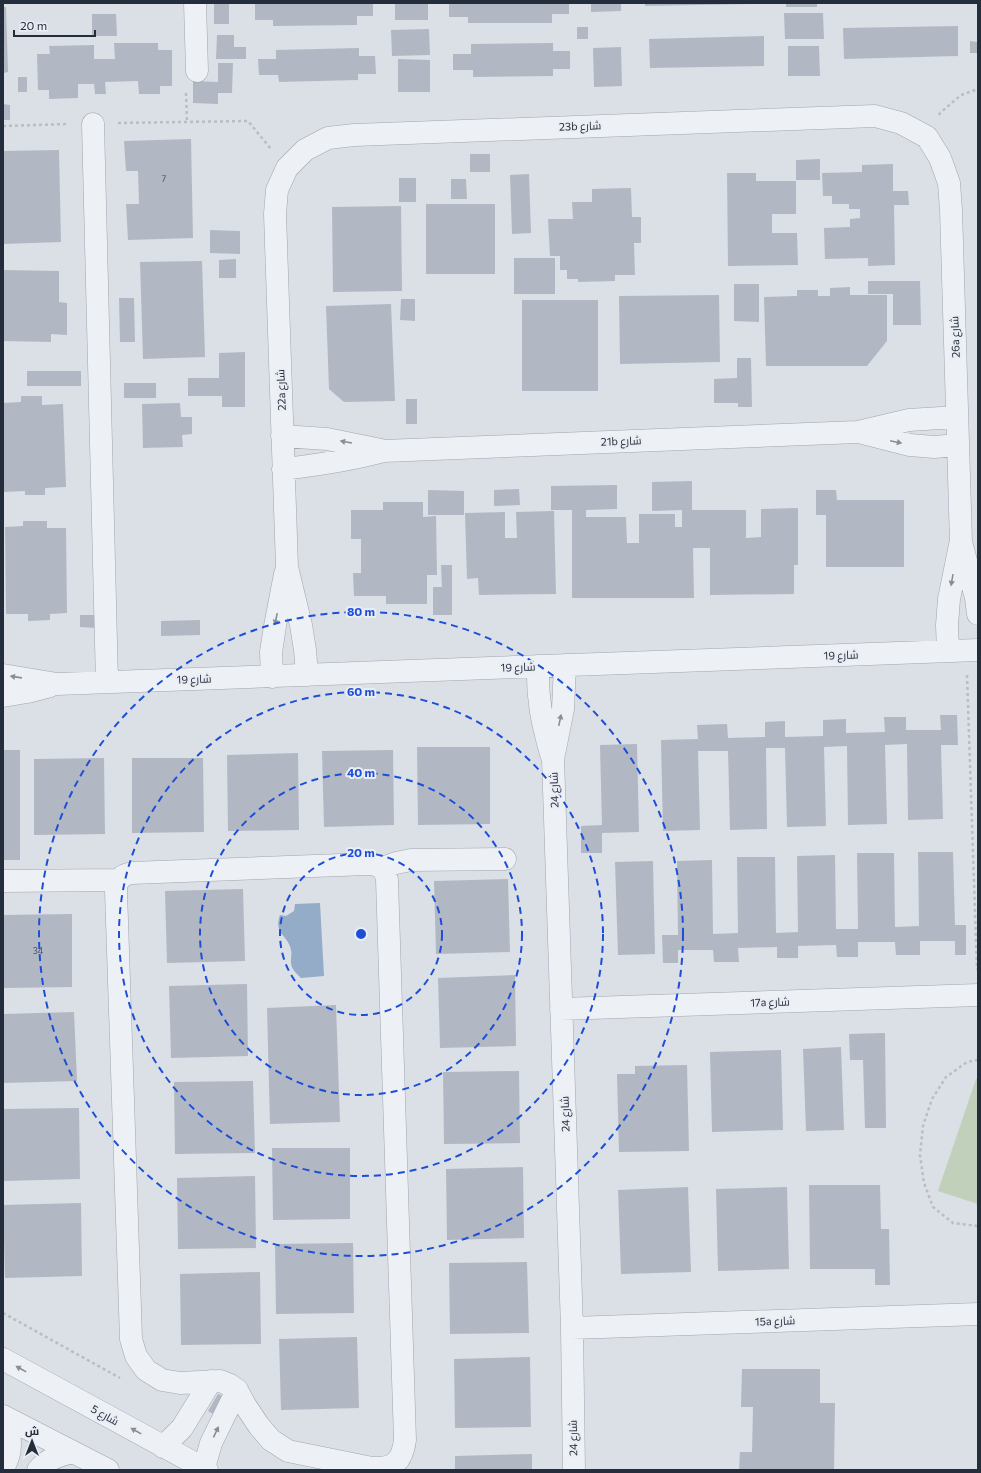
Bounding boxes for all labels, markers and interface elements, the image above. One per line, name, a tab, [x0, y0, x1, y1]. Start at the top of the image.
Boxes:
scale bar	[14, 12, 95, 38]
text: 20 m	[20, 18, 47, 32]
street label: 23b شارع	[559, 118, 601, 135]
house number: 7	[162, 173, 167, 184]
street label: 26a شارع	[947, 316, 964, 358]
street label: 22a شارع	[273, 369, 290, 411]
street label: 21b شارع	[600, 433, 642, 450]
one-way arrow	[340, 439, 352, 445]
one-way arrow	[890, 439, 902, 445]
one-way arrow	[949, 574, 955, 586]
text: 80 m	[347, 604, 375, 618]
one-way arrow	[273, 613, 279, 625]
street label: شارع 19	[823, 647, 859, 664]
street label: شارع 19	[500, 659, 536, 676]
street label: شارع 19	[176, 671, 212, 688]
one-way arrow	[10, 674, 23, 680]
text: 60 m	[347, 684, 375, 698]
one-way arrow	[558, 714, 564, 726]
text: 40 m	[347, 765, 375, 779]
street label: شارع 24	[546, 772, 563, 808]
text: 20 m	[347, 845, 375, 859]
centre of rings	[354, 927, 368, 941]
house number: 34	[33, 945, 44, 956]
street label: 17a شارع	[750, 994, 790, 1011]
street label: شارع 24	[557, 1096, 574, 1132]
street label: 15a شارع	[755, 1313, 795, 1330]
one-way arrow	[16, 1366, 27, 1373]
street label: شارع 5	[88, 1402, 121, 1429]
street label: شارع 24	[566, 1420, 581, 1456]
north arrow	[12, 1421, 52, 1461]
text: ش	[25, 1424, 39, 1438]
one-way arrow	[213, 1426, 219, 1437]
one-way arrow	[130, 1428, 141, 1435]

